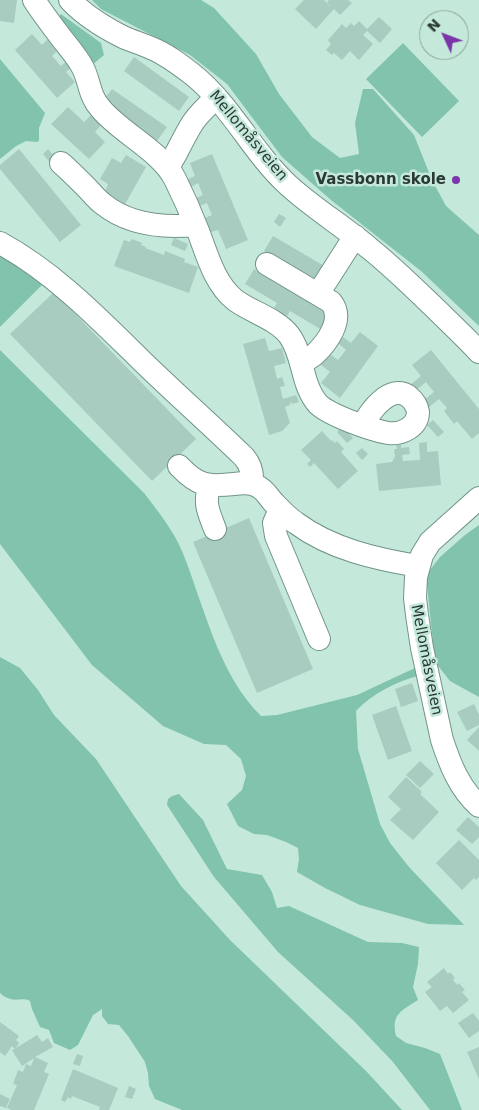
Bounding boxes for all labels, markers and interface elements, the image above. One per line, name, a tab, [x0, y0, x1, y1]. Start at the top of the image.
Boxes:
north arrow	[419, 10, 469, 60]
text: N	[424, 16, 444, 35]
street label: Mellomåsveien	[205, 87, 291, 185]
place label: Vassbonn skole	[315, 171, 446, 189]
marker: Vassbonn skole	[450, 174, 462, 186]
street label: Mellomåsveien	[406, 603, 446, 717]

